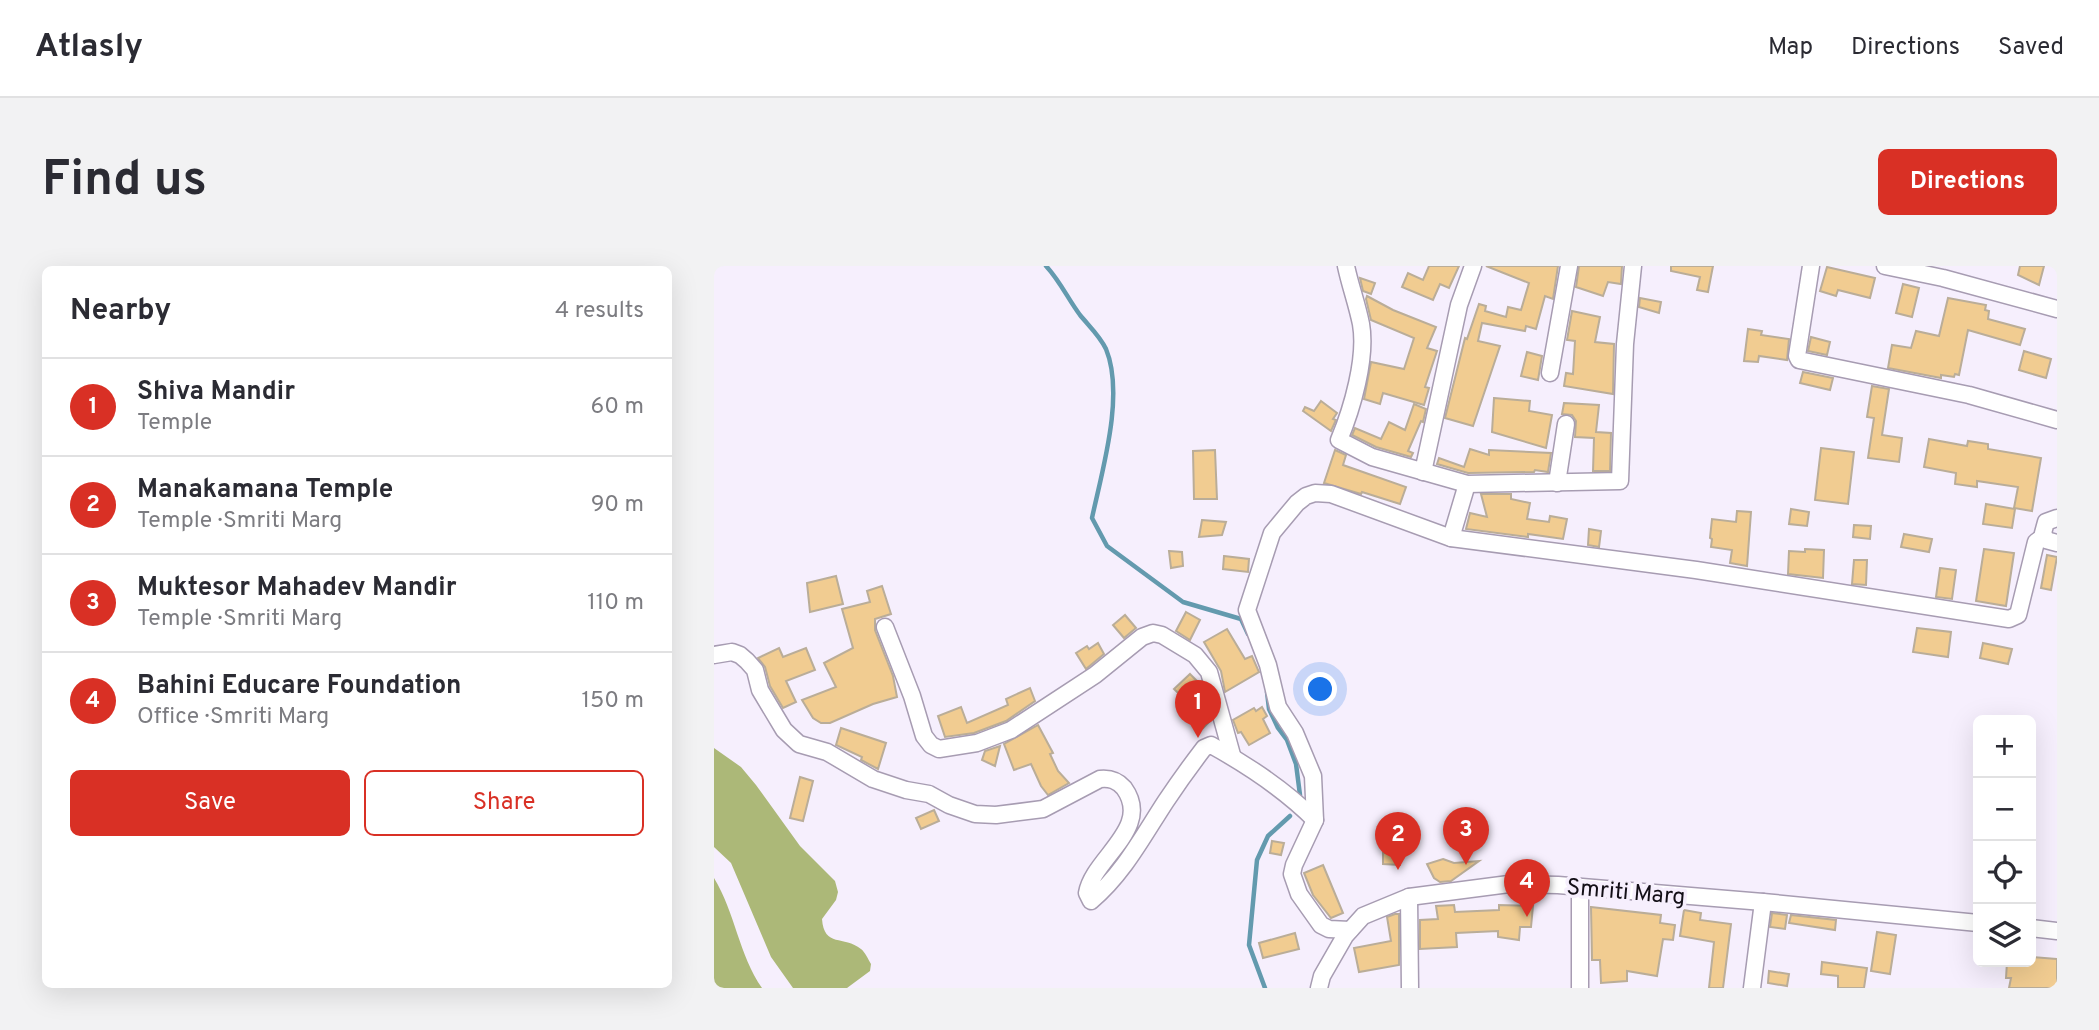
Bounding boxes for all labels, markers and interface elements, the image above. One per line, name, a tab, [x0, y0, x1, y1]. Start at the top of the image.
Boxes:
text: Atlasly	[35, 27, 143, 69]
text: Map	[1768, 33, 1813, 63]
text: Directions	[1851, 33, 1960, 63]
text: Saved	[1998, 33, 2064, 63]
button: Directions	[1878, 149, 2057, 215]
text: Find us	[42, 151, 207, 213]
text: Nearby	[70, 293, 171, 330]
text: 4 results	[555, 297, 644, 326]
text: Shiva Mandir	[137, 376, 295, 409]
text: 1	[88, 393, 98, 422]
text: 60 m	[591, 393, 644, 422]
text: Temple	[137, 409, 212, 438]
text: Manakamana Temple	[137, 474, 393, 507]
text: 2	[86, 491, 100, 520]
text: 90 m	[591, 491, 644, 520]
text: Temple · Smriti Marg	[137, 507, 342, 536]
text: Muktesor Mahadev Mandir	[137, 572, 456, 605]
text: 3	[86, 589, 100, 618]
text: 110 m	[587, 589, 644, 618]
text: Temple · Smriti Marg	[137, 605, 342, 634]
text: Bahini Educare Foundation	[137, 670, 462, 703]
your location	[1303, 672, 1337, 706]
pin: 1	[1175, 680, 1221, 738]
text: 4	[86, 687, 100, 716]
text: 150 m	[582, 687, 644, 716]
text: Office · Smriti Marg	[137, 703, 329, 732]
map controls	[1973, 715, 2036, 967]
button: +	[1973, 715, 2036, 778]
button: Save	[70, 770, 350, 836]
button: Share	[364, 770, 644, 836]
button: −	[1973, 778, 2036, 841]
pin: 3	[1443, 807, 1489, 865]
pin: 2	[1375, 812, 1421, 870]
button: locate	[1973, 841, 2036, 904]
pin: 4	[1504, 859, 1550, 917]
street label: Smriti Marg	[1565, 874, 1686, 913]
button: layers	[1973, 904, 2036, 967]

